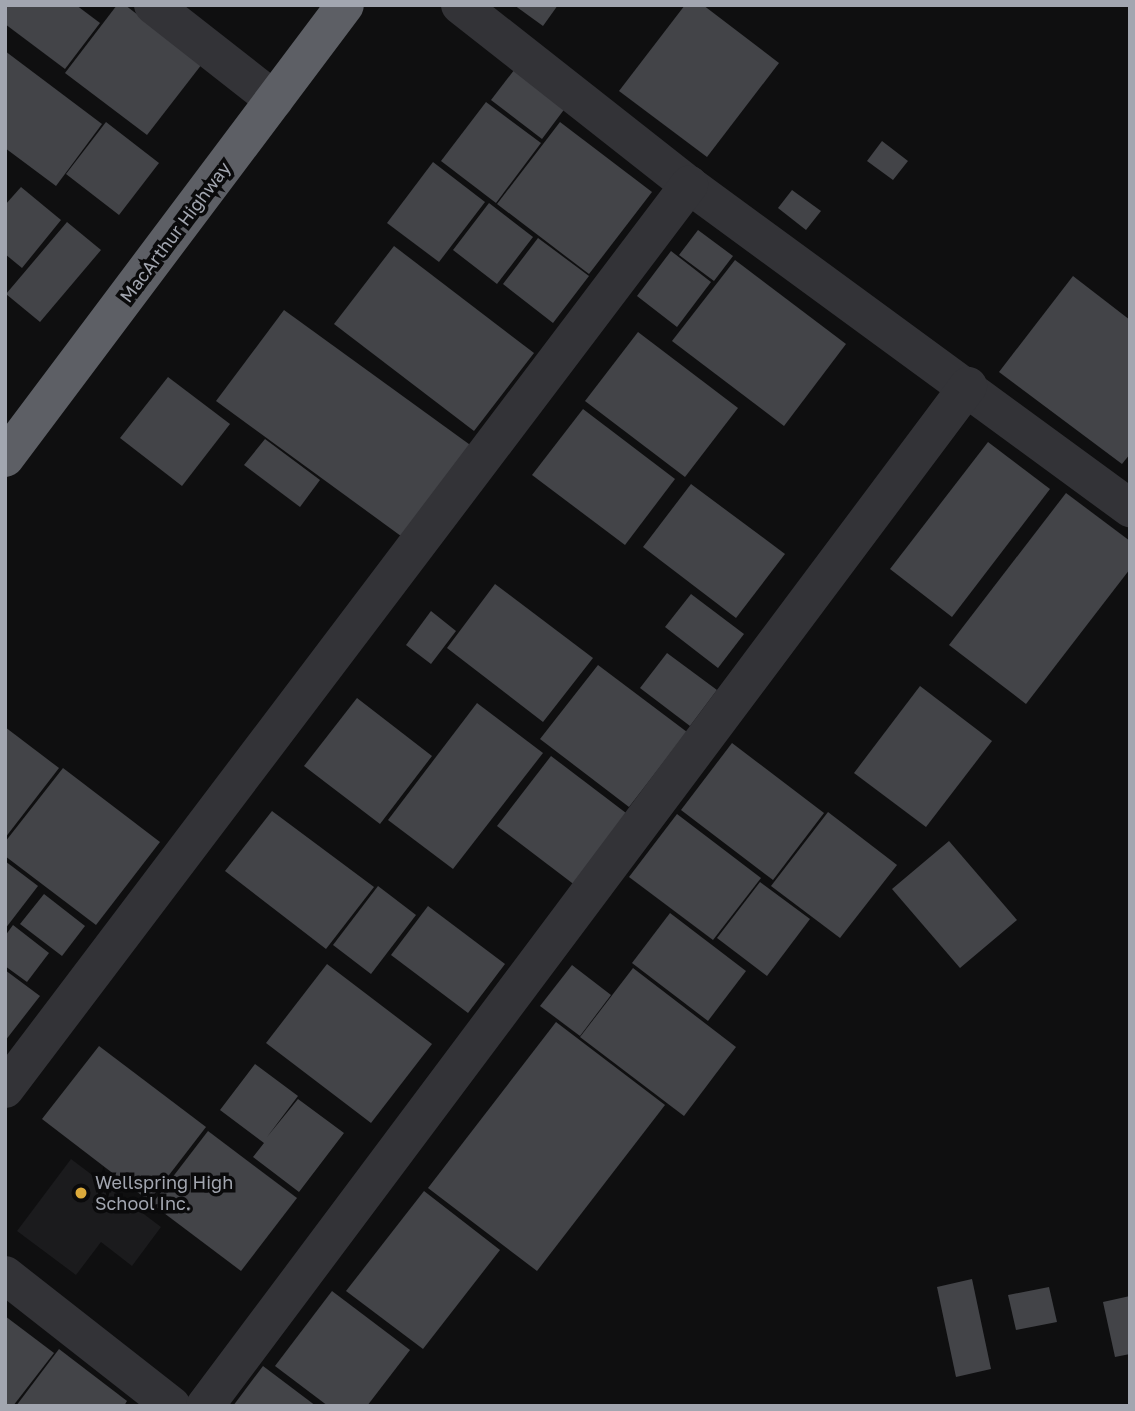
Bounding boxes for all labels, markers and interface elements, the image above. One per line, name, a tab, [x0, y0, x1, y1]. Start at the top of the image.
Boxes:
street label: MacArthur Highway	[115, 158, 235, 306]
place label: Wellspring High School Inc.	[95, 1172, 233, 1214]
marker: Wellspring High School Inc.	[73, 1185, 89, 1201]

